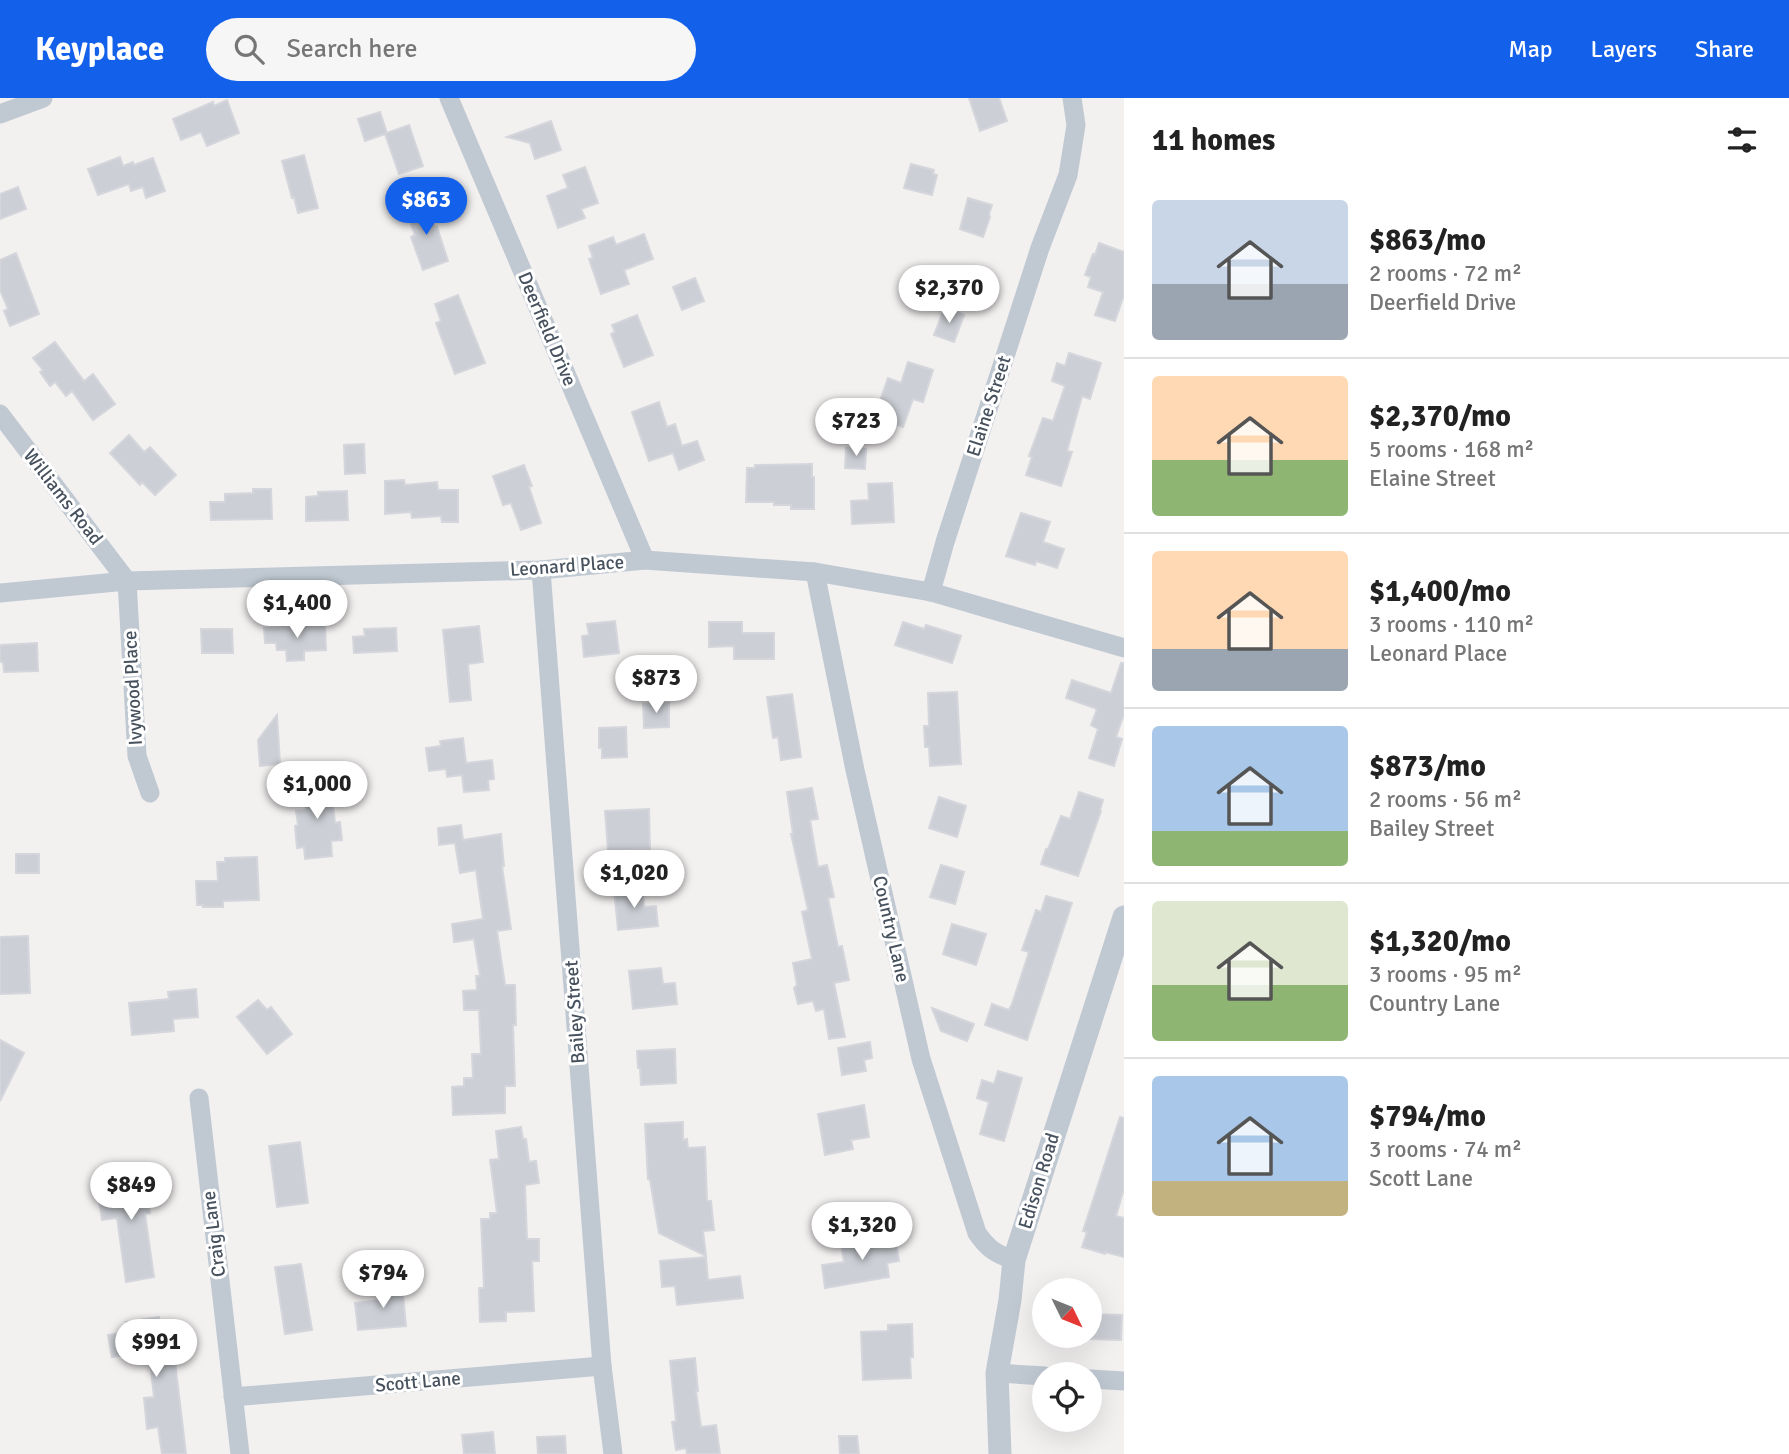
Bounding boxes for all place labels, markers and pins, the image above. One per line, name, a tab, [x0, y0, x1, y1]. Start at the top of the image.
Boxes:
pin: $863	[385, 178, 467, 237]
pin: $2,370	[892, 266, 1006, 325]
pin: $723	[815, 398, 897, 458]
pin: $1,400	[240, 580, 354, 640]
pin: $873	[615, 656, 697, 715]
pin: $1,000	[260, 762, 374, 821]
pin: $1,020	[577, 850, 691, 910]
pin: $849	[90, 1162, 172, 1222]
pin: $1,320	[805, 1202, 919, 1262]
pin: $794	[342, 1250, 424, 1310]
pin: $991	[115, 1320, 197, 1379]

